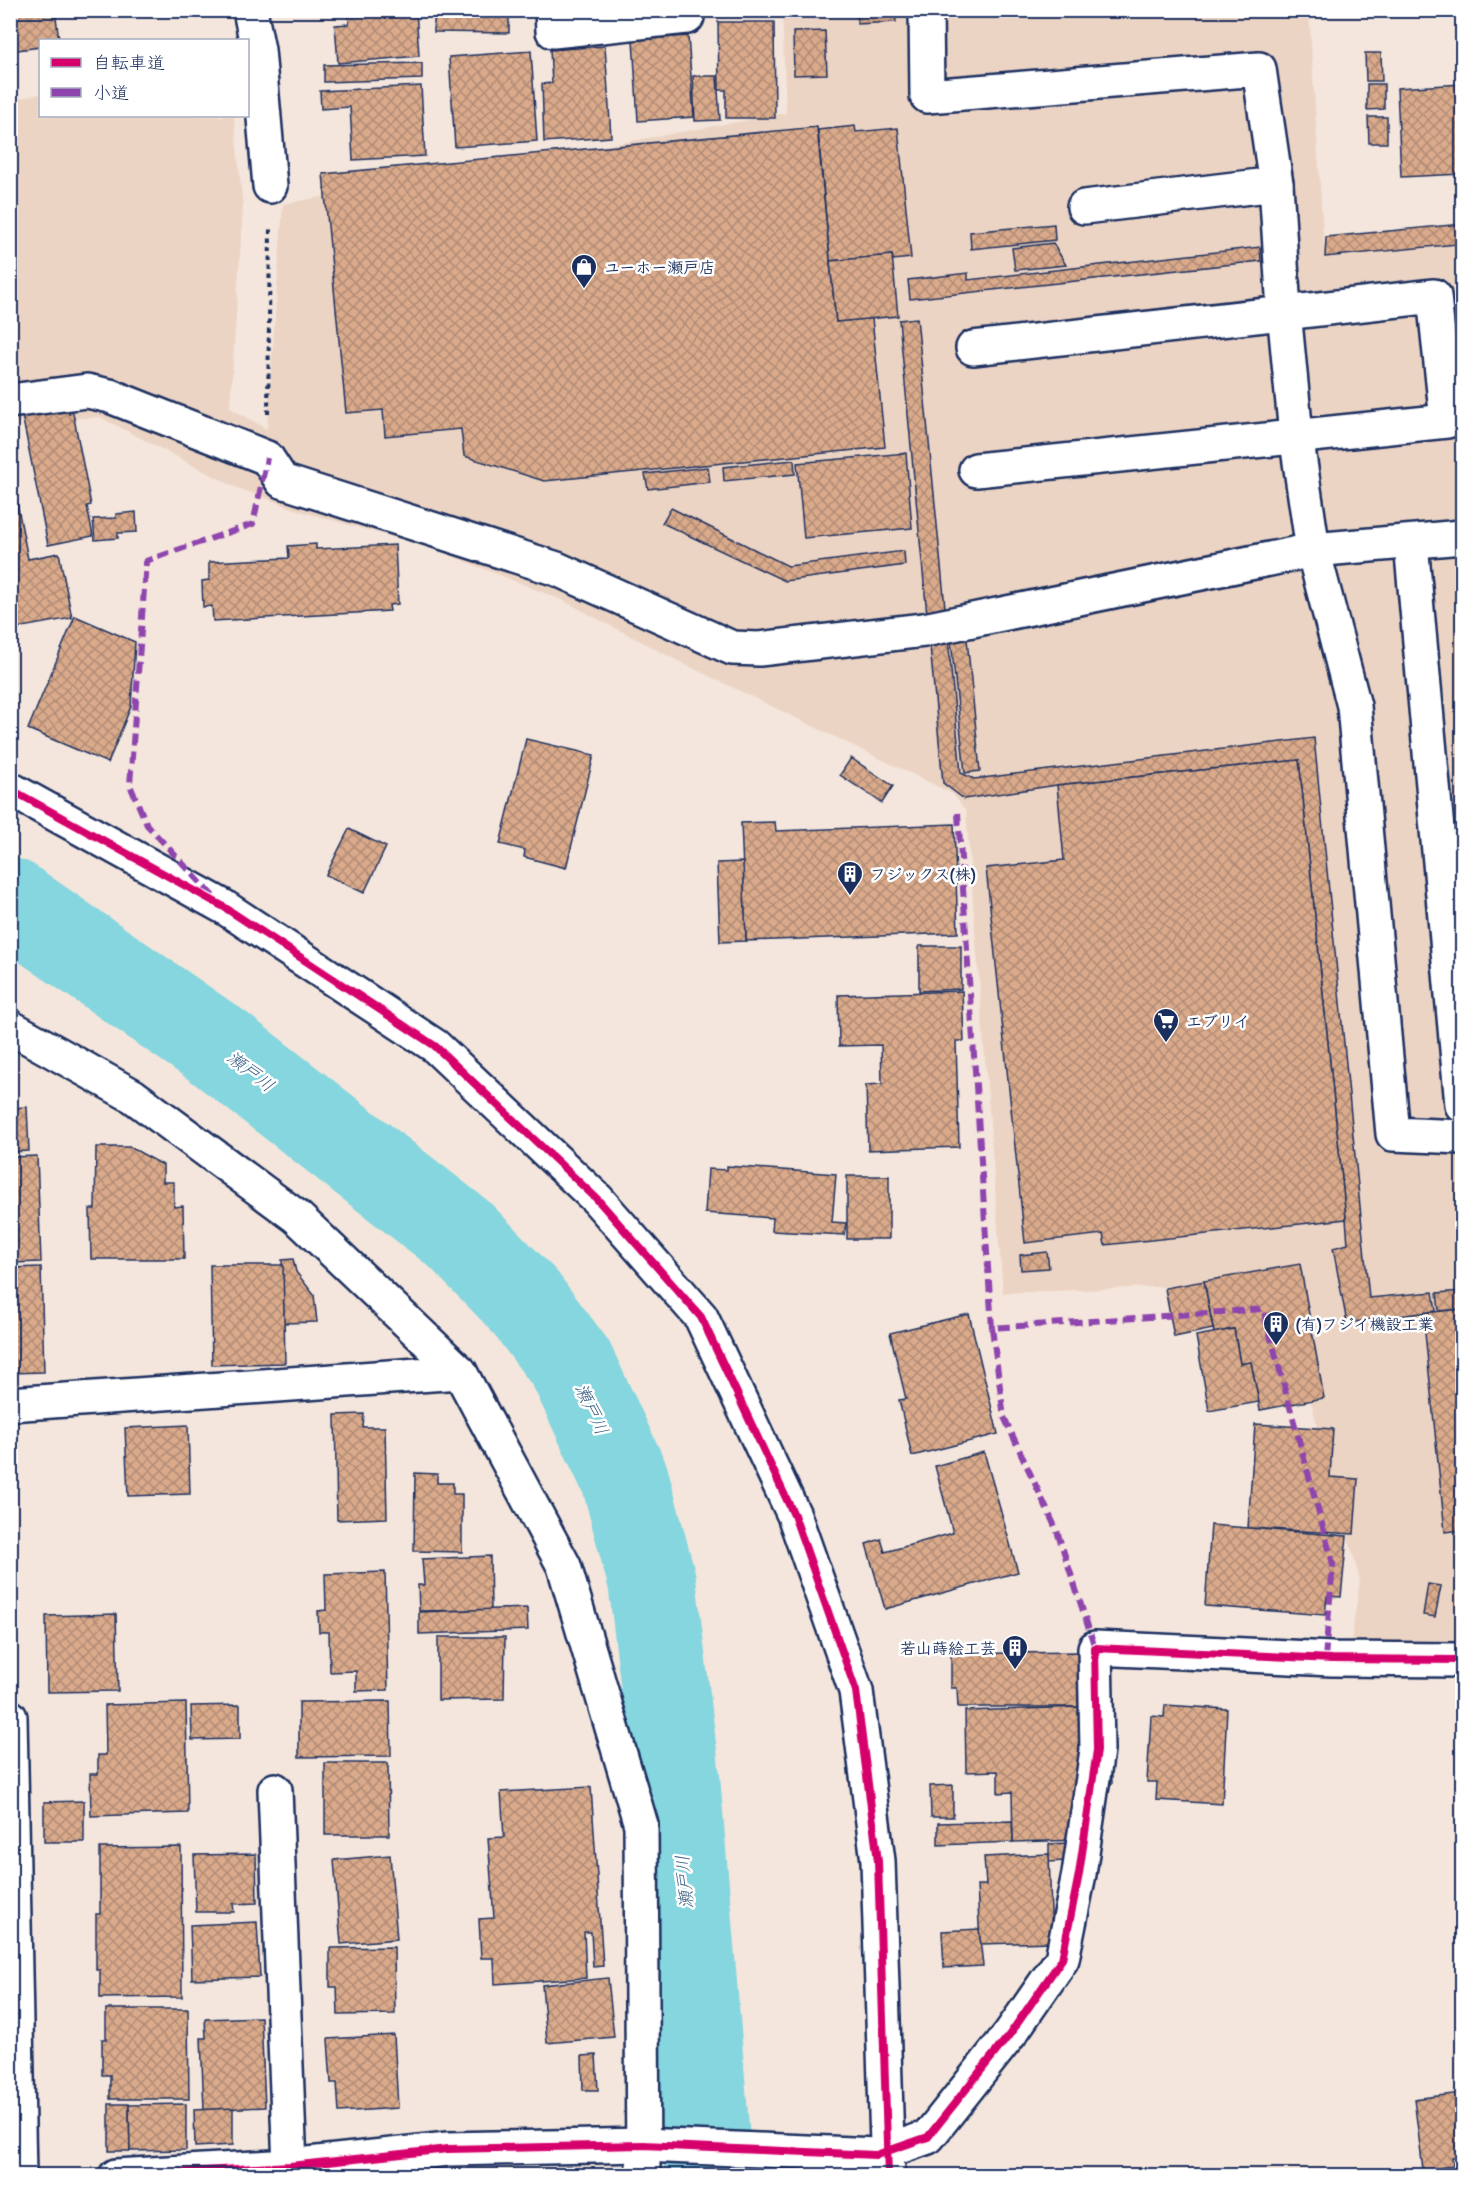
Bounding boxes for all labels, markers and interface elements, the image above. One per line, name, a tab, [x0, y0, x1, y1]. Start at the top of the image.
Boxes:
legend	[39, 39, 249, 117]
text: 自転車道	[93, 51, 165, 74]
text: 小道	[93, 81, 129, 104]
shop icon: ユーホー瀬戸店	[569, 252, 599, 290]
place label: ユーホー瀬戸店	[604, 257, 715, 277]
building icon: フジックス(株)	[835, 859, 865, 897]
place label: フジックス(株)	[870, 864, 976, 885]
supermarket icon: エブリイ	[1151, 1006, 1181, 1044]
place label: エブリイ	[1186, 1011, 1250, 1031]
water label: 瀬戸川	[223, 1045, 279, 1097]
building icon: (有)フジイ機設工業	[1261, 1309, 1291, 1347]
place label: (有)フジイ機設工業	[1296, 1314, 1434, 1335]
water label: 瀬戸川	[570, 1380, 614, 1438]
building icon: 若山蒔絵工芸	[1000, 1633, 1030, 1671]
place label: 若山蒔絵工芸	[900, 1638, 996, 1658]
water label: 瀬戸川	[670, 1854, 698, 1910]

